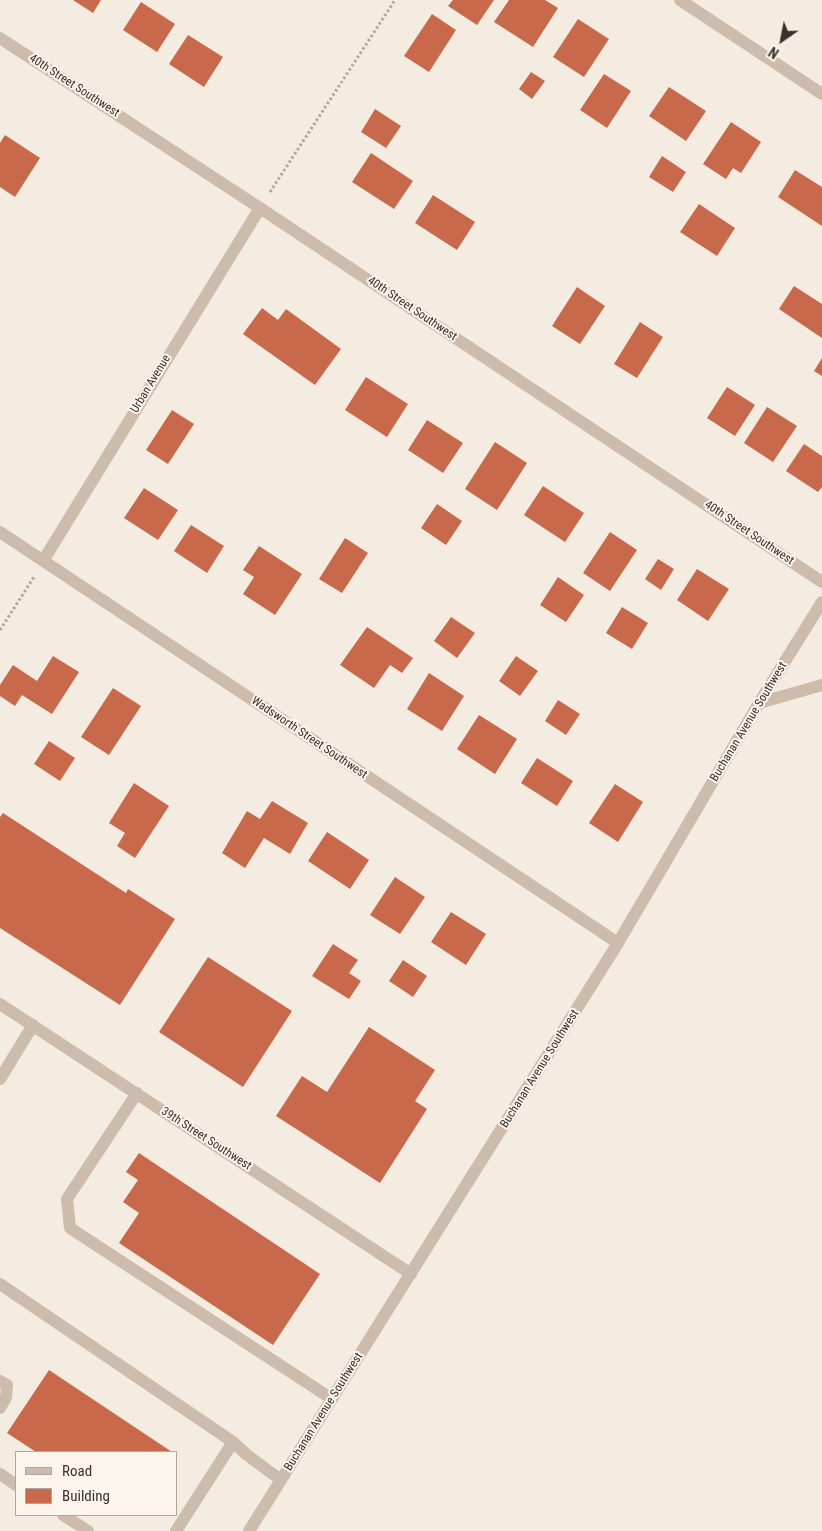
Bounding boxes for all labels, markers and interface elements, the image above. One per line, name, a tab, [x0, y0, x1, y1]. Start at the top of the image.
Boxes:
north arrow	[757, 15, 807, 65]
text: N	[766, 44, 782, 62]
street label: 40th Street Southwest	[26, 51, 122, 121]
street label: 40th Street Southwest	[365, 274, 459, 344]
street label: Urban Avenue	[128, 352, 174, 416]
street label: 40th Street Southwest	[702, 498, 796, 568]
street label: Buchanan Avenue Southwest	[708, 660, 790, 784]
street label: Wadsworth Street Southwest	[248, 694, 370, 782]
street label: Buchanan Avenue Southwest	[498, 1007, 582, 1131]
street label: 39th Street Southwest	[158, 1104, 254, 1174]
street label: Buchanan Avenue Southwest	[282, 1350, 366, 1474]
legend	[15, 1451, 178, 1516]
text: Road	[62, 1462, 92, 1480]
text: Building	[62, 1487, 110, 1505]

